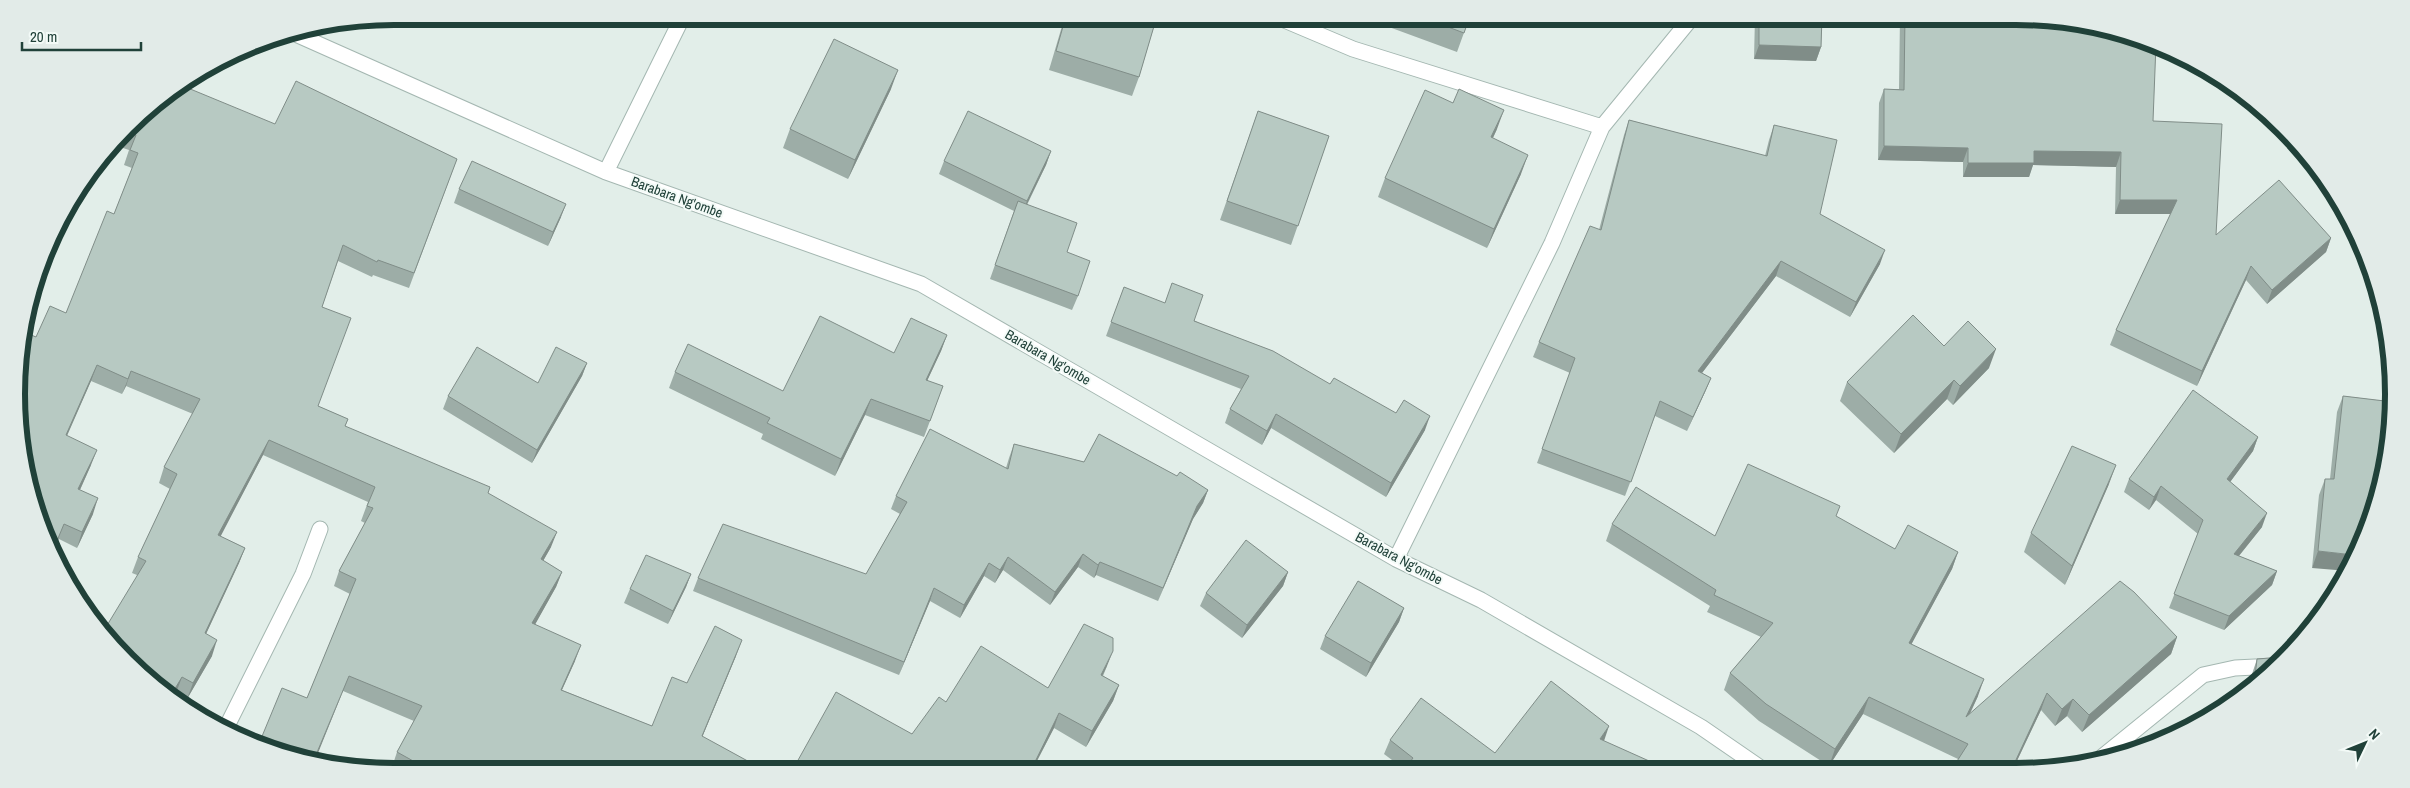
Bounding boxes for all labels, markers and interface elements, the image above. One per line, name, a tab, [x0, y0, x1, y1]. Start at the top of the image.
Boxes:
scale bar	[22, 20, 141, 52]
text: 20 m	[30, 26, 57, 47]
street label: Barabara Ng'ombe	[629, 172, 725, 222]
street label: Barabara Ng'ombe	[1002, 325, 1094, 389]
street label: Barabara Ng'ombe	[1352, 528, 1446, 588]
north arrow	[2340, 718, 2390, 768]
text: N	[2365, 725, 2384, 743]

